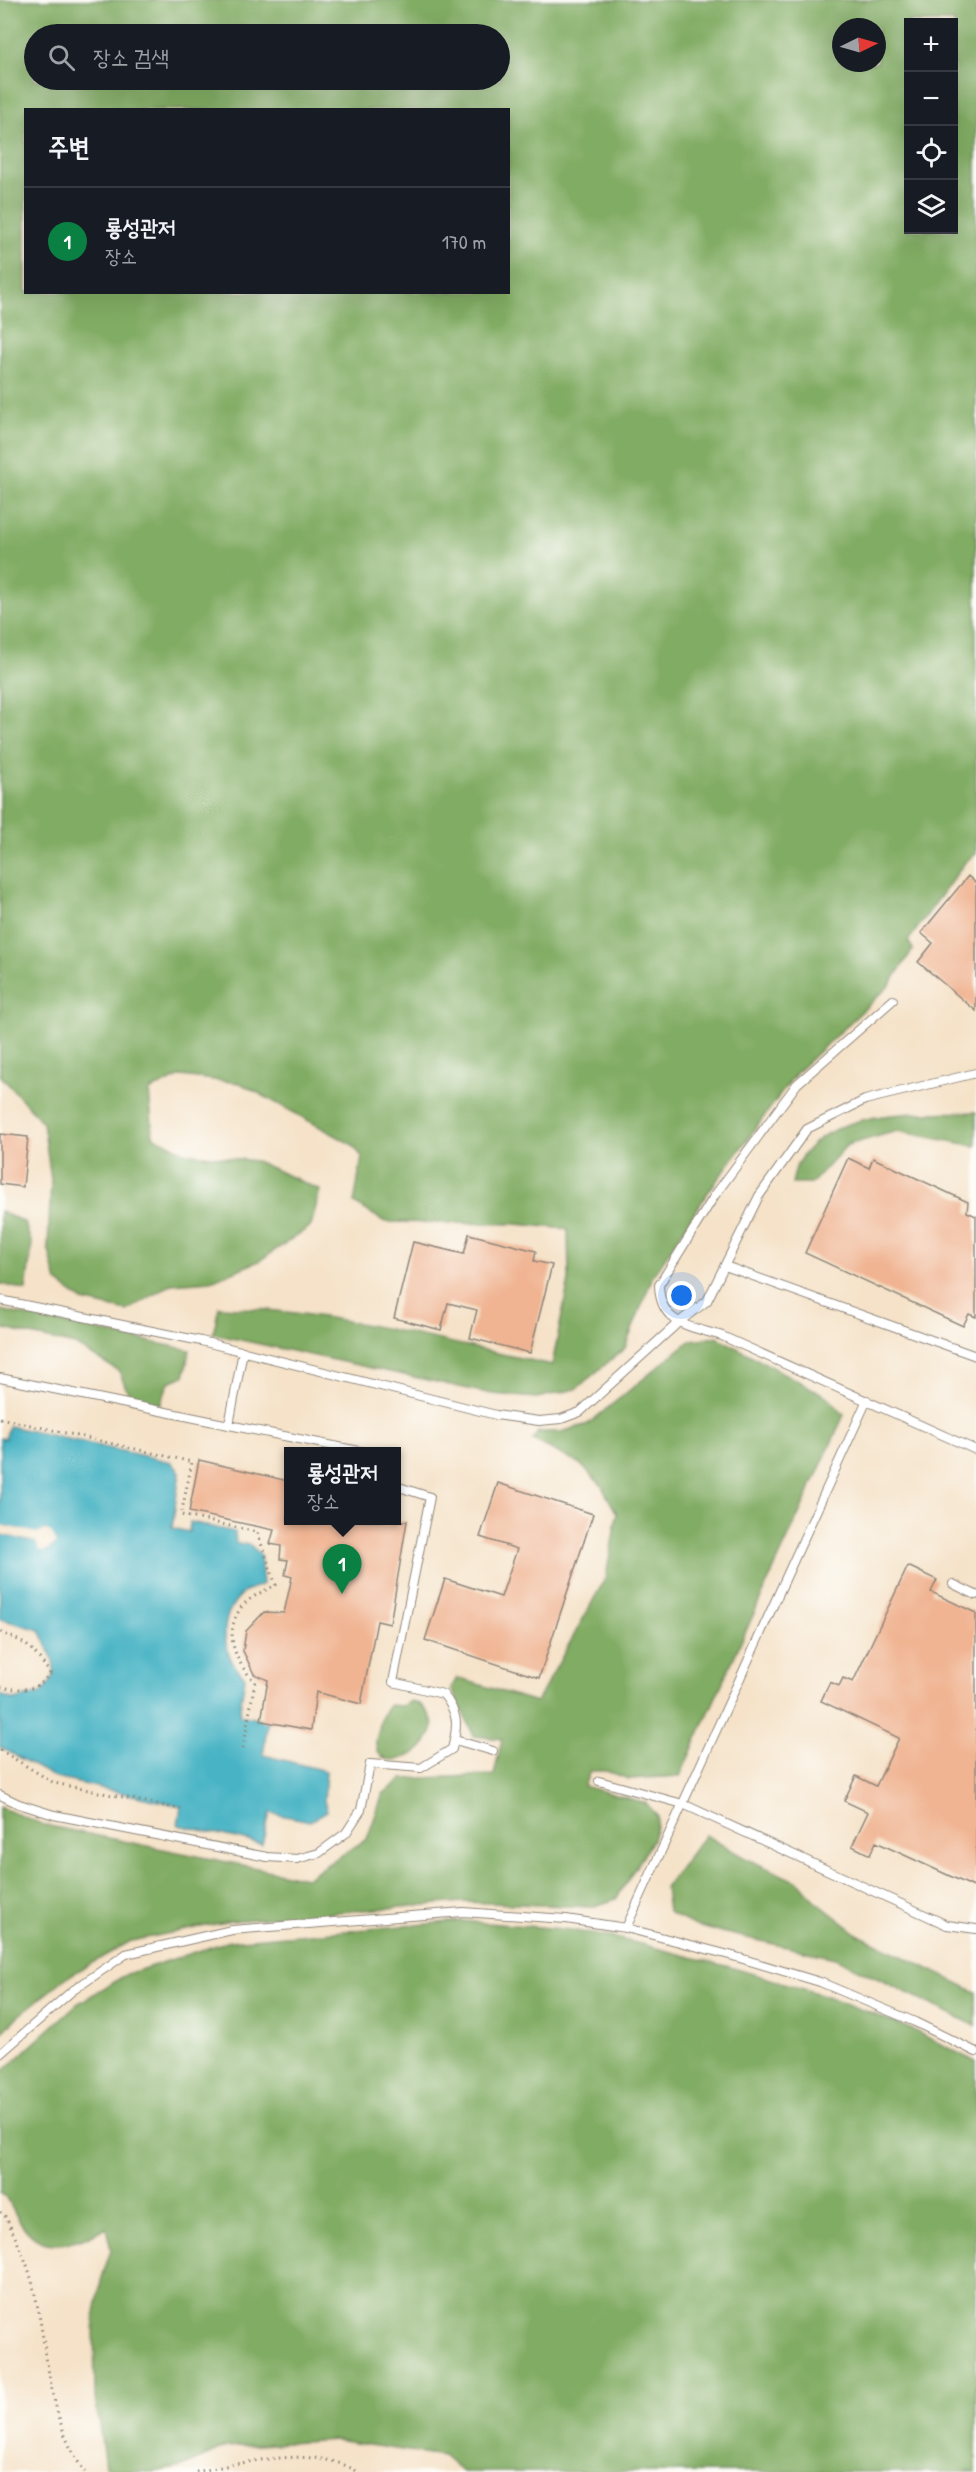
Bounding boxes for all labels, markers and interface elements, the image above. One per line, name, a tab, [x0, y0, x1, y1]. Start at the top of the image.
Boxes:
north arrow	[832, 18, 886, 72]
map controls	[904, 18, 958, 234]
button: +	[904, 18, 958, 72]
search box	[24, 24, 510, 90]
icon: search	[45, 41, 78, 74]
text: 장소 검색	[93, 42, 169, 72]
button: −	[904, 72, 958, 126]
button: locate	[904, 126, 958, 180]
text: 주변	[48, 129, 90, 164]
button: layers	[904, 180, 958, 234]
text: 룡성관저	[105, 212, 176, 242]
text: 1	[64, 228, 71, 255]
text: 170 m	[442, 228, 486, 255]
text: 장소	[105, 242, 137, 269]
your location	[667, 1281, 696, 1310]
popup	[284, 1447, 401, 1525]
text: 룡성관저	[307, 1457, 378, 1487]
text: 장소	[307, 1487, 339, 1514]
pin: 1	[322, 1544, 362, 1594]

